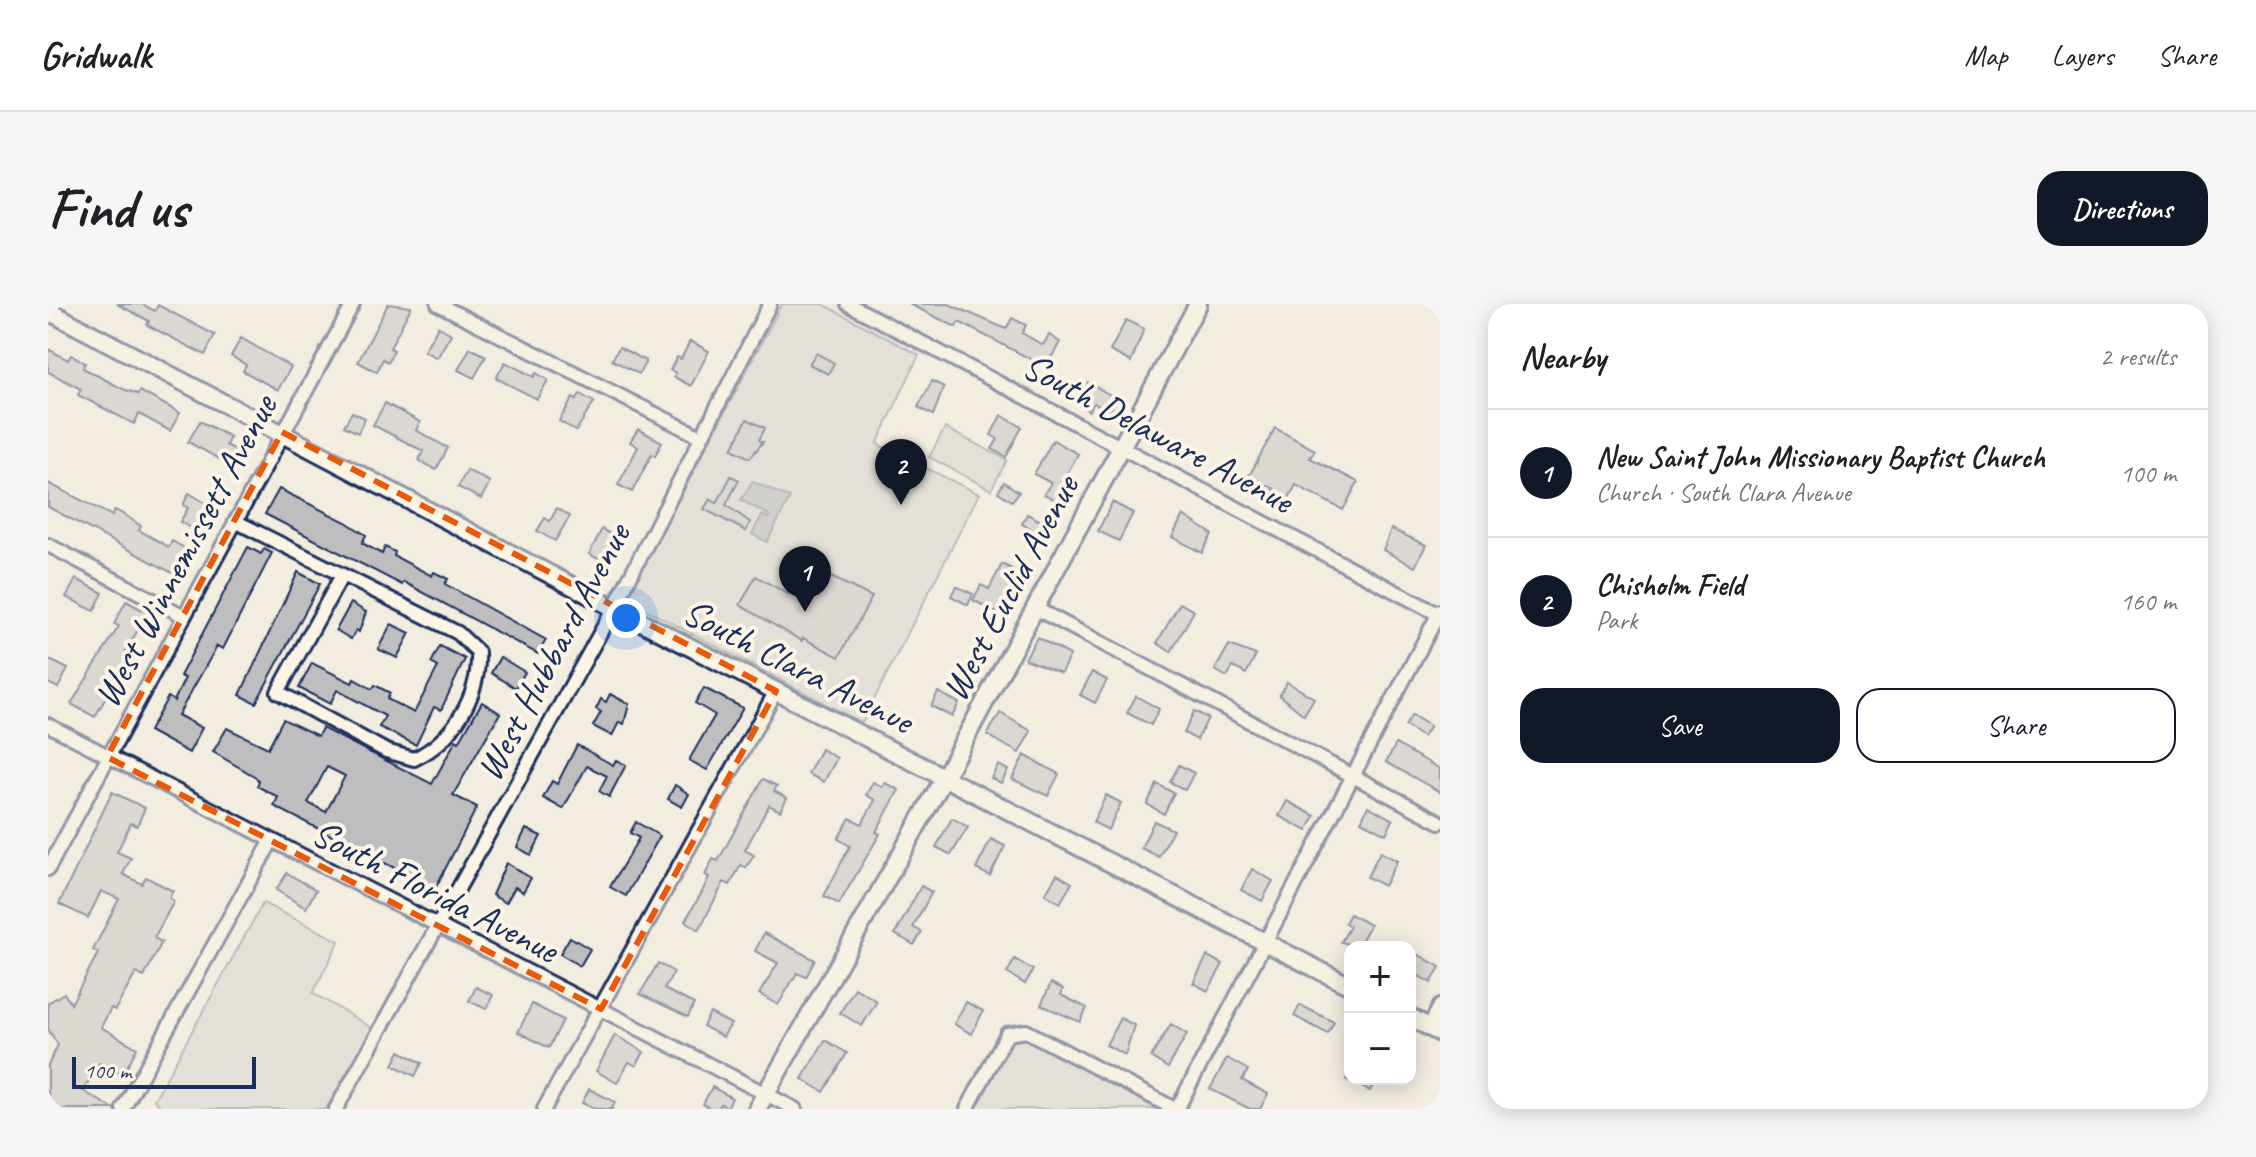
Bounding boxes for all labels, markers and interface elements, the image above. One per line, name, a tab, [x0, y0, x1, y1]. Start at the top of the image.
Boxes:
text: Gridwalk	[40, 32, 152, 79]
text: Map	[1965, 38, 2008, 73]
text: Layers	[2052, 38, 2113, 73]
text: Share	[2157, 38, 2216, 73]
button: Directions	[2037, 171, 2208, 246]
text: Find us	[48, 173, 188, 244]
text: Nearby	[1520, 335, 1606, 378]
text: 2 results	[2100, 340, 2176, 373]
street label: South Delaware Avenue	[1015, 342, 1303, 525]
street label: West Winnemissett Avenue	[83, 385, 288, 715]
text: New Saint John Missionary Baptist Church	[1596, 438, 2045, 476]
pin: 2	[875, 439, 927, 505]
text: 1	[1540, 457, 1552, 490]
text: 100 m	[2120, 457, 2176, 490]
street label: West Euclid Avenue	[931, 465, 1090, 709]
text: Church · South Clara Avenue	[1596, 476, 1851, 509]
street label: West Hubbard Avenue	[466, 513, 642, 788]
pin: 1	[779, 546, 831, 612]
text: Chisholm Field	[1596, 566, 1744, 604]
text: 2	[1540, 585, 1552, 618]
text: 160 m	[2120, 585, 2176, 618]
street label: South Clara Avenue	[675, 588, 923, 745]
your location	[606, 598, 646, 638]
text: Park	[1596, 604, 1637, 637]
button: Save	[1520, 688, 1840, 763]
button: Share	[1856, 688, 2176, 763]
street label: South Florida Avenue	[304, 809, 568, 974]
map controls	[1344, 941, 1416, 1085]
button: +	[1344, 941, 1416, 1013]
button: −	[1344, 1013, 1416, 1085]
scale bar	[72, 1053, 256, 1089]
text: 100 m	[84, 1057, 131, 1085]

